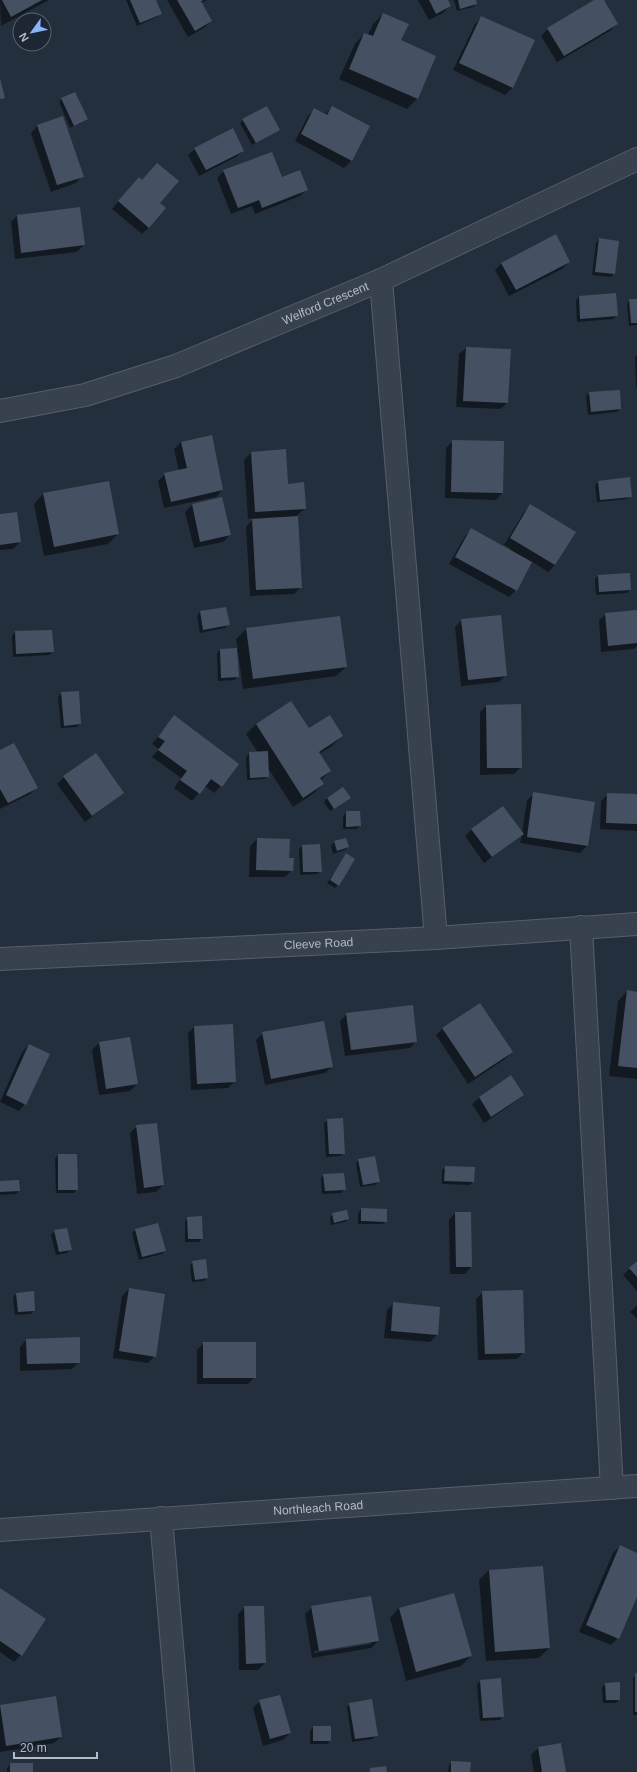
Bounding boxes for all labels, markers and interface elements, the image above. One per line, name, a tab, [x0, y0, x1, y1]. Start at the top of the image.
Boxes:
north arrow	[12, 12, 52, 52]
text: N	[16, 31, 31, 44]
street label: Welford Crescent	[280, 279, 371, 328]
street label: Cleeve Road	[284, 935, 354, 952]
street label: Northleach Road	[273, 1498, 364, 1518]
scale bar	[14, 1734, 97, 1760]
text: 20 m	[20, 1741, 47, 1755]

